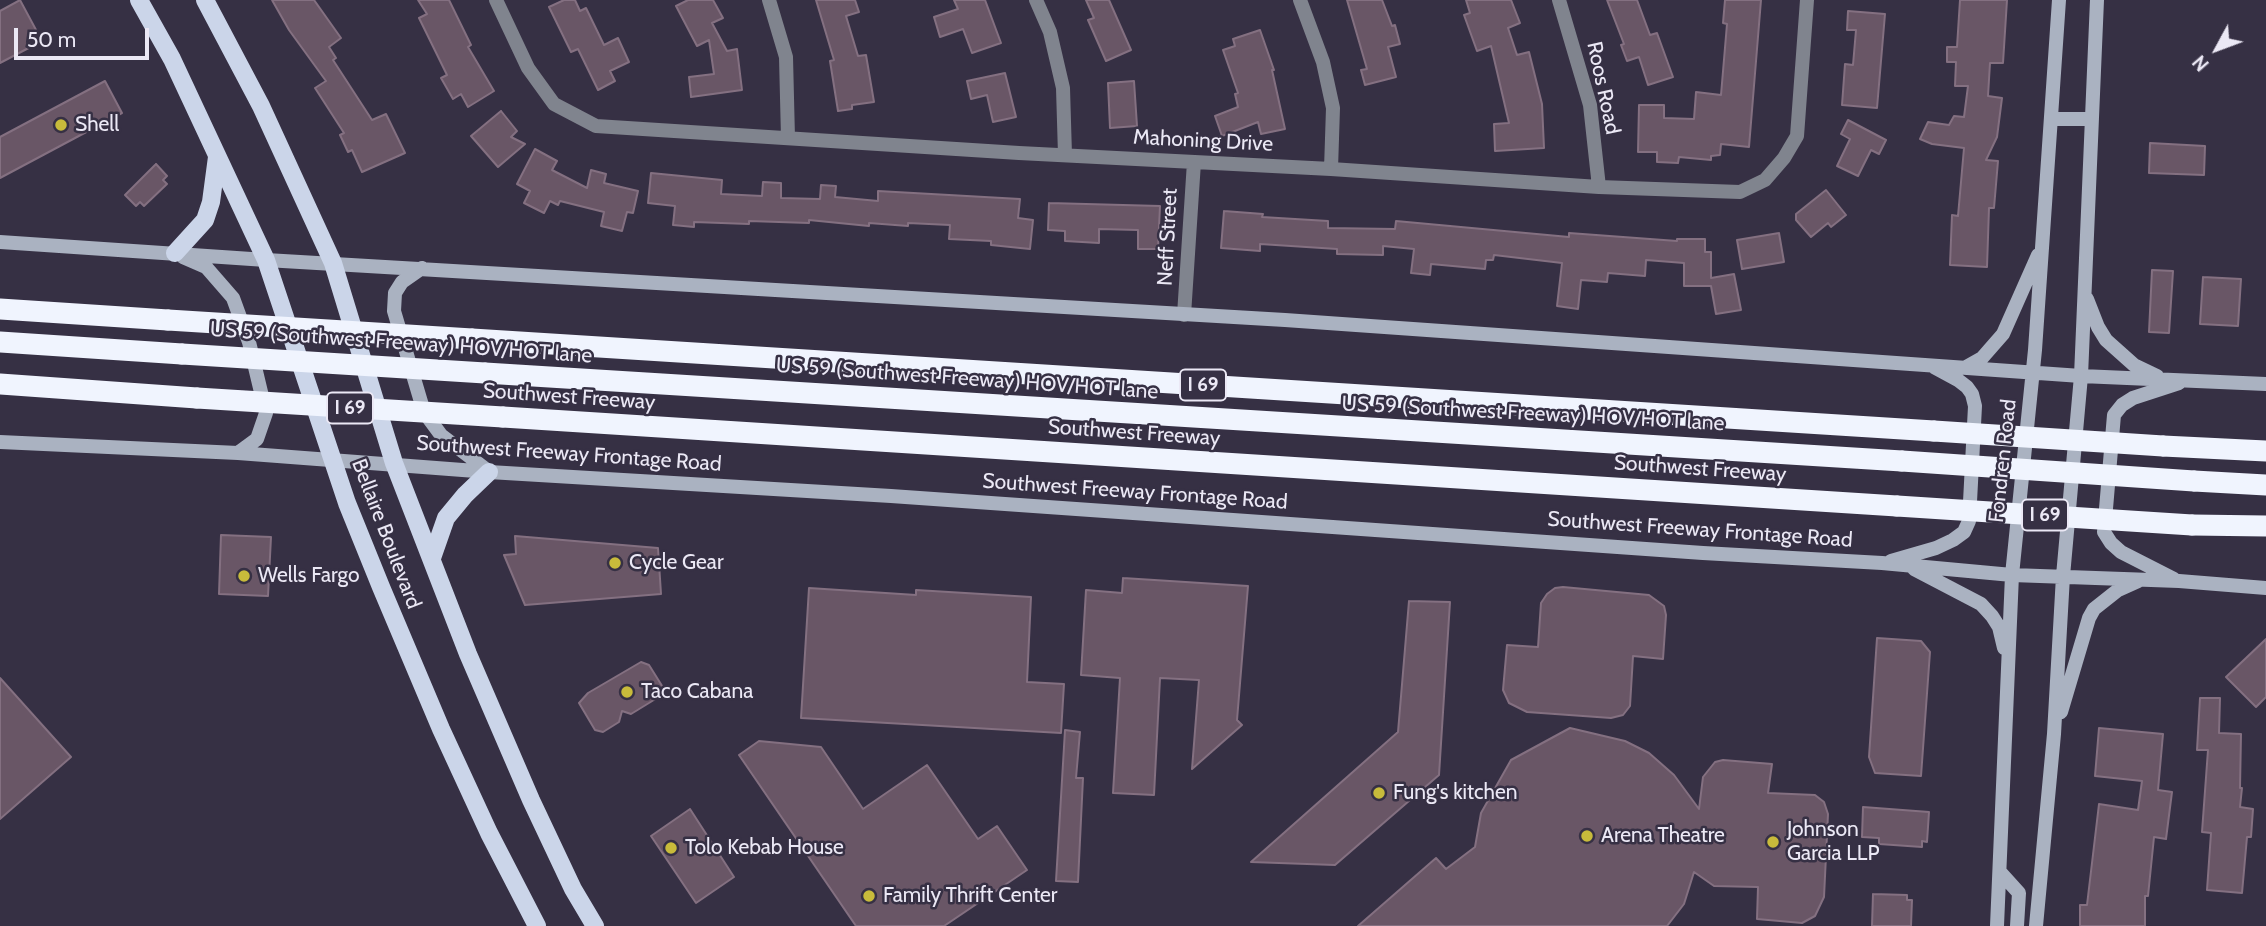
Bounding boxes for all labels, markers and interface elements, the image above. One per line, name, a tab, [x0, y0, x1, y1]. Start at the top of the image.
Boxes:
scale bar	[18, 14, 152, 58]
north arrow	[2182, 14, 2252, 84]
text: 50 m	[27, 27, 76, 52]
street label: Roos Road	[1581, 39, 1625, 137]
text: N	[2188, 50, 2214, 76]
place label: Shell	[75, 112, 119, 138]
marker: Shell	[53, 117, 69, 133]
street label: Mahoning Drive	[1132, 125, 1274, 157]
street label: Neff Street	[1153, 187, 1183, 287]
street label: US 59 (Southwest Freeway) HOV/HOT lane	[209, 317, 593, 369]
street label: US 59 (Southwest Freeway) HOV/HOT lane	[775, 353, 1159, 405]
road number: I 69	[1180, 370, 1226, 400]
street label: Southwest Freeway	[482, 378, 656, 416]
street label: US 59 (Southwest Freeway) HOV/HOT lane	[1341, 391, 1725, 437]
road number: I 69	[327, 392, 373, 424]
street label: Fondren Road	[1984, 398, 2022, 524]
street label: Southwest Freeway	[1047, 414, 1221, 452]
street label: Southwest Freeway Frontage Road	[416, 431, 722, 477]
street label: Southwest Freeway	[1613, 450, 1787, 488]
street label: Bellaire Boulevard	[346, 456, 426, 612]
street label: Southwest Freeway Frontage Road	[982, 469, 1288, 515]
road number: I 69	[2022, 500, 2068, 530]
street label: Southwest Freeway Frontage Road	[1547, 507, 1853, 553]
place label: Cycle Gear	[629, 550, 724, 576]
marker: Cycle Gear	[607, 555, 623, 571]
place label: Wells Fargo	[258, 563, 360, 589]
marker: Wells Fargo	[236, 568, 252, 584]
place label: Taco Cabana	[641, 679, 753, 705]
marker: Taco Cabana	[619, 684, 635, 700]
place label: Fung's kitchen	[1393, 780, 1517, 806]
marker: Fung's kitchen	[1371, 785, 1387, 801]
place label: Johnson Garcia LLP	[1787, 817, 1879, 867]
place label: Arena Theatre	[1601, 823, 1725, 849]
marker: Arena Theatre	[1579, 828, 1595, 844]
marker: Johnson Garcia LLP	[1765, 834, 1781, 850]
place label: Tolo Kebab House	[685, 835, 844, 861]
marker: Tolo Kebab House	[663, 840, 679, 856]
place label: Family Thrift Center	[883, 883, 1058, 909]
marker: Family Thrift Center	[861, 888, 877, 904]

